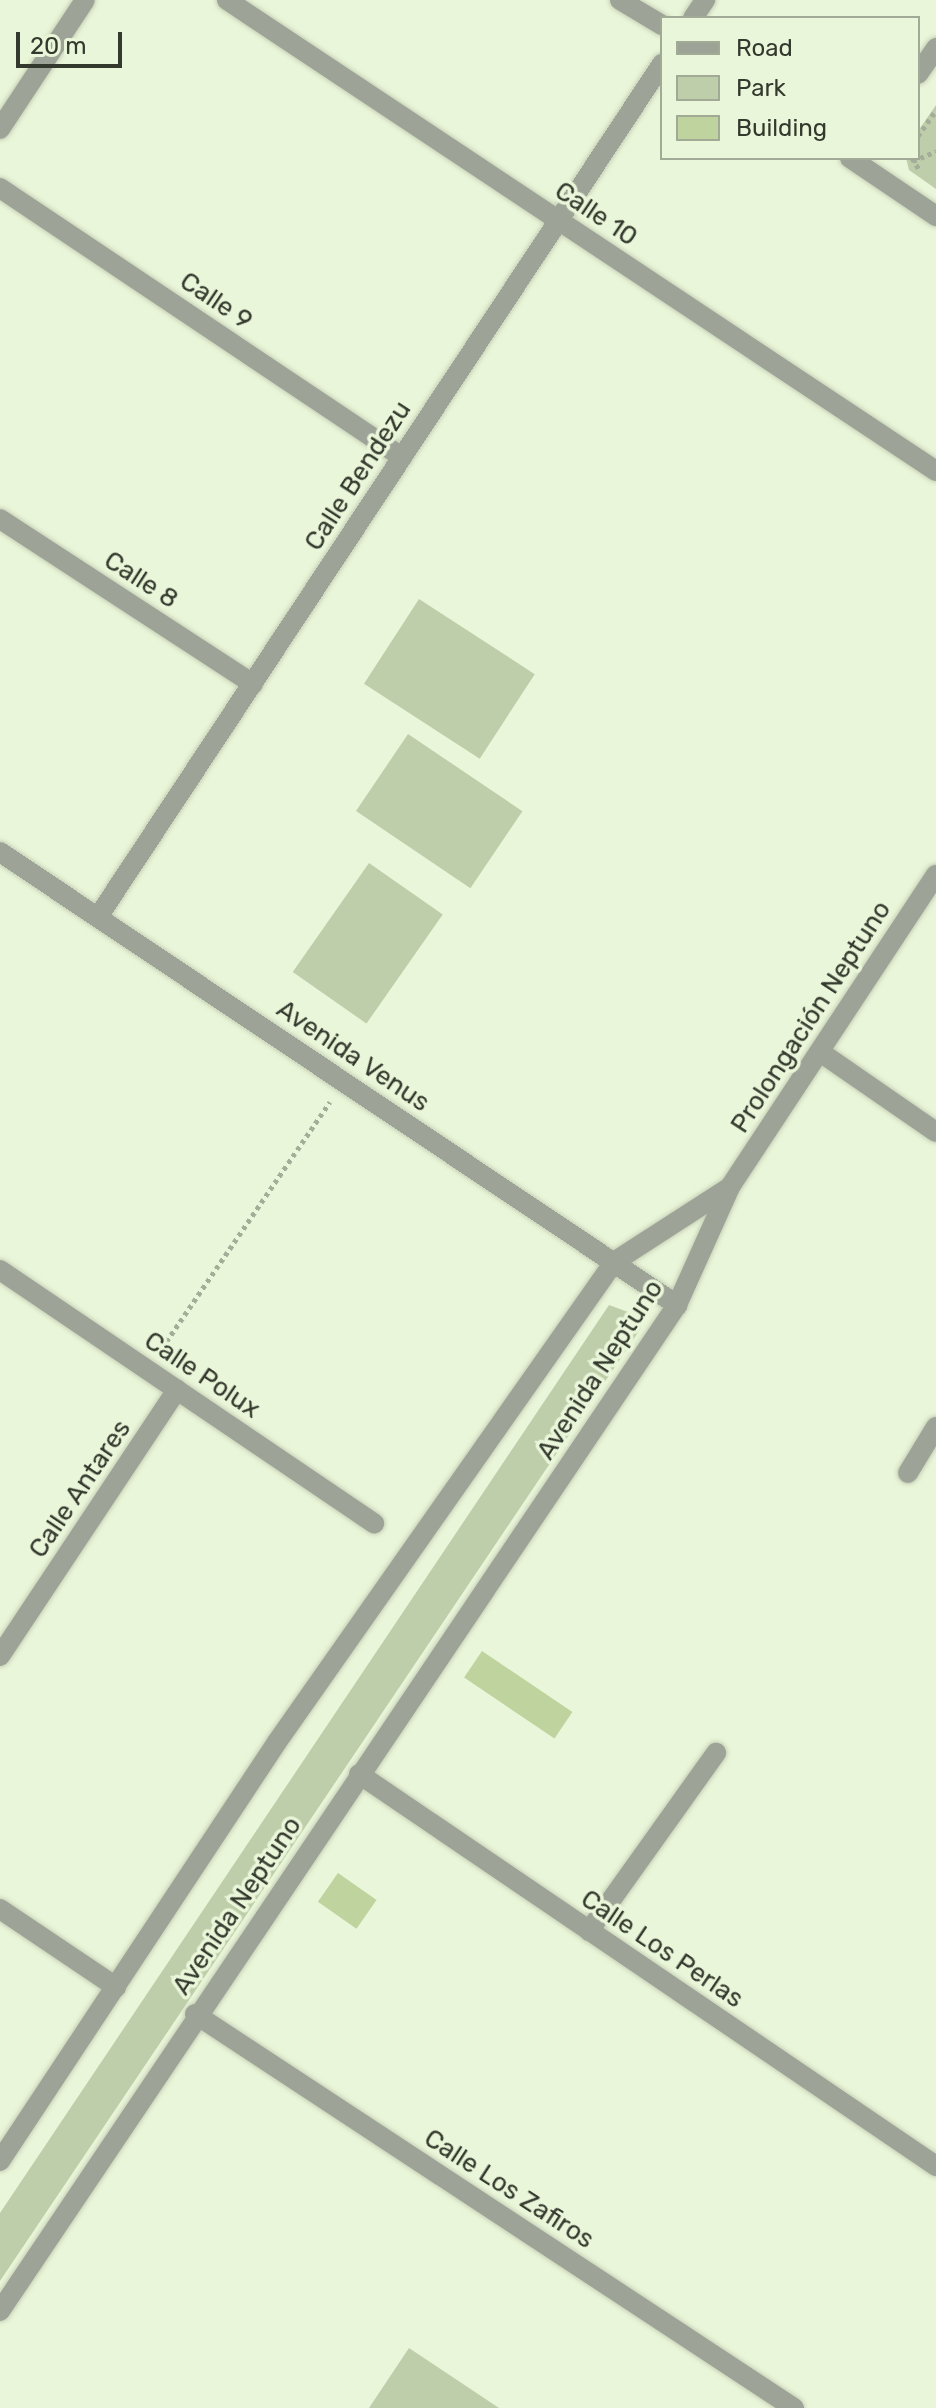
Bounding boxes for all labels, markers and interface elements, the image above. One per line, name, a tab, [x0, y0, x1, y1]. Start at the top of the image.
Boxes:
scale bar	[20, 16, 126, 66]
legend	[660, 16, 920, 160]
text: 20 m	[30, 32, 87, 60]
text: Road	[736, 34, 793, 62]
text: Park	[736, 74, 786, 102]
text: Building	[736, 114, 827, 142]
street label: Calle 10	[549, 175, 643, 253]
street label: Calle 9	[174, 266, 258, 336]
street label: Calle Bendezu	[298, 395, 418, 557]
street label: Calle 8	[98, 545, 184, 615]
street label: Prolongación Neptuno	[724, 895, 898, 1139]
street label: Avenida Venus	[270, 993, 436, 1119]
street label: Avenida Neptuno	[530, 1274, 670, 1466]
street label: Calle Polux	[138, 1325, 266, 1425]
street label: Calle Antares	[22, 1414, 138, 1564]
street label: Avenida Neptuno	[166, 1811, 308, 2001]
street label: Calle Los Perlas	[575, 1883, 749, 2015]
street label: Calle Los Zafiros	[418, 2123, 600, 2255]

